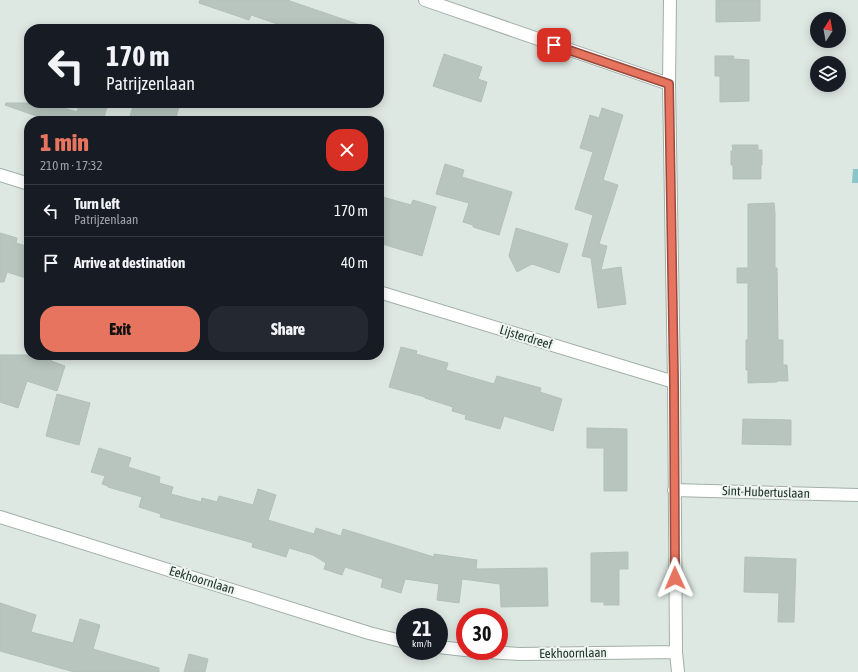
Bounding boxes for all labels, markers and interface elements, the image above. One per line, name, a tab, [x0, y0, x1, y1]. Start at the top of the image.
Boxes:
north arrow	[810, 12, 846, 48]
map controls	[810, 12, 846, 92]
pin	[537, 28, 571, 62]
icon: arrive	[543, 34, 565, 56]
icon: left	[40, 40, 92, 92]
text: 170 m	[106, 40, 169, 72]
button: layers	[810, 56, 846, 92]
text: Patrijzenlaan	[106, 73, 195, 94]
text: 1 min	[40, 129, 89, 156]
button: close	[326, 129, 368, 171]
text: 210 m · 17:32	[40, 158, 103, 173]
text: Turn left	[74, 195, 120, 212]
icon: left	[40, 200, 62, 222]
text: 170 m	[334, 202, 368, 219]
text: Patrijzenlaan	[74, 212, 138, 227]
icon: arrive	[40, 252, 62, 274]
text: Arrive at destination	[74, 254, 185, 271]
text: 40 m	[341, 254, 368, 271]
button: Exit	[40, 306, 200, 352]
button: Share	[208, 306, 368, 352]
street label: Lijsterdreef	[498, 322, 555, 352]
street label: Sint-Hubertuslaan	[722, 483, 810, 501]
position arrow	[654, 557, 696, 599]
street label: Eekhoornlaan	[167, 563, 237, 597]
speed limit sign: 30	[456, 608, 508, 660]
text: 21	[413, 617, 431, 640]
text: km/h	[412, 638, 432, 649]
street label: Eekhoornlaan	[539, 645, 607, 661]

